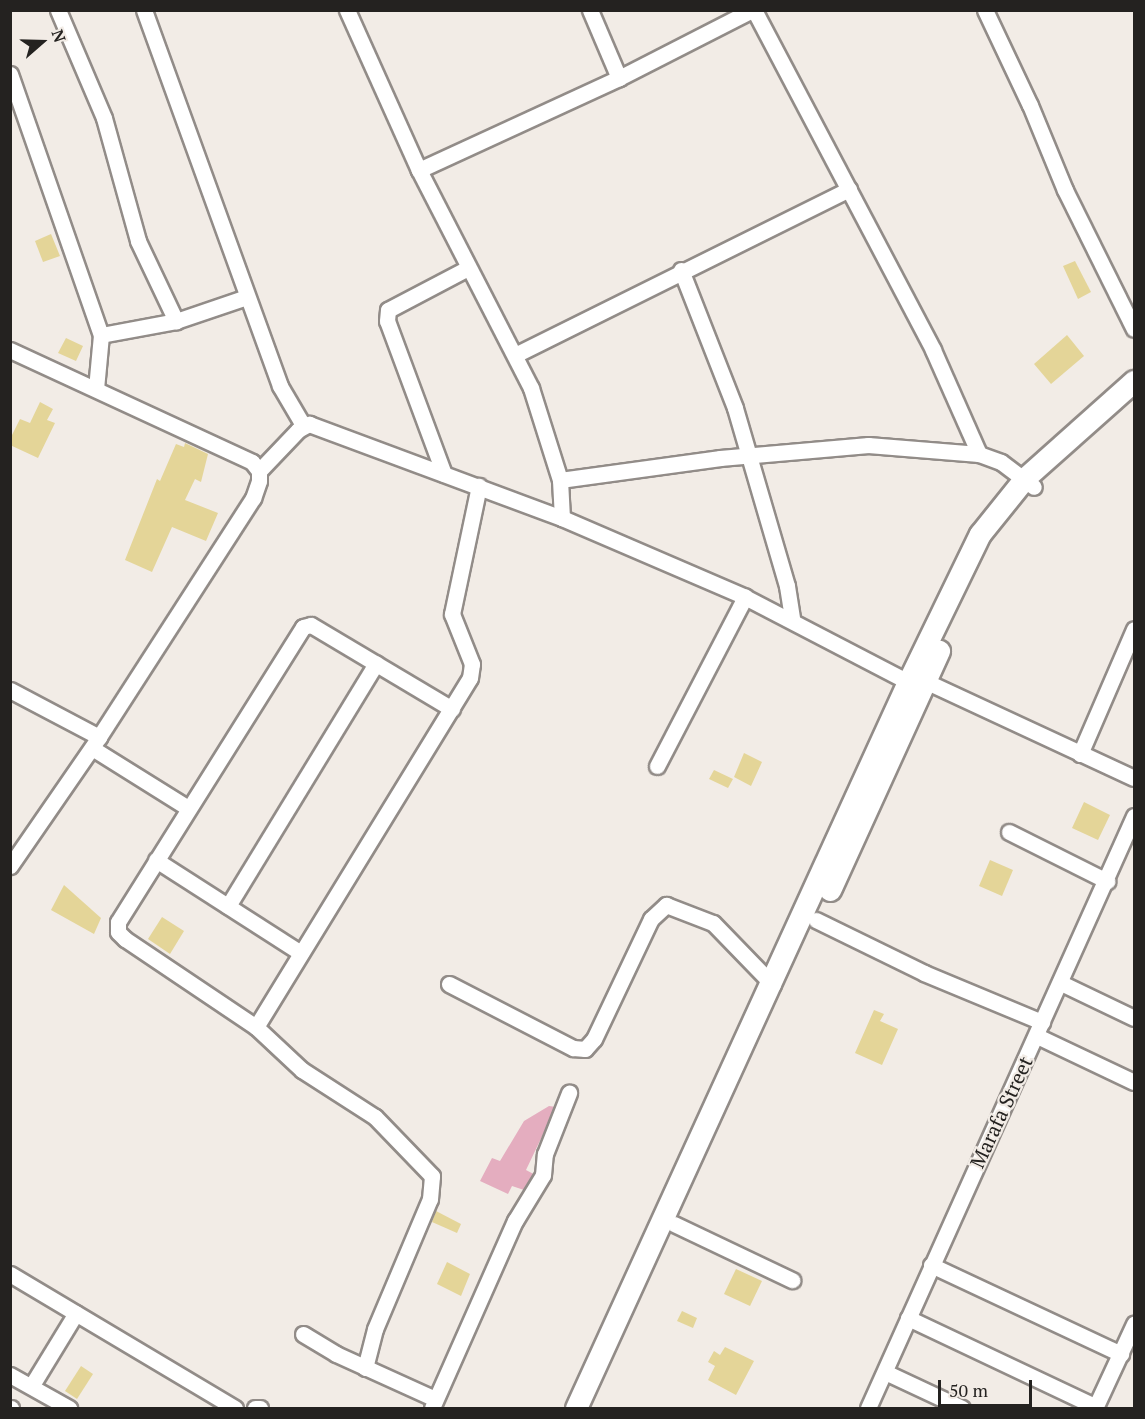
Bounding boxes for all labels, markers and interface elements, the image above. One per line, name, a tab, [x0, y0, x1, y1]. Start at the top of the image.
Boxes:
north arrow	[12, 12, 72, 72]
text: N	[46, 26, 71, 45]
street label: Marafa Street	[965, 1052, 1037, 1172]
scale bar	[941, 1368, 1036, 1406]
text: 50 m	[949, 1378, 988, 1402]

